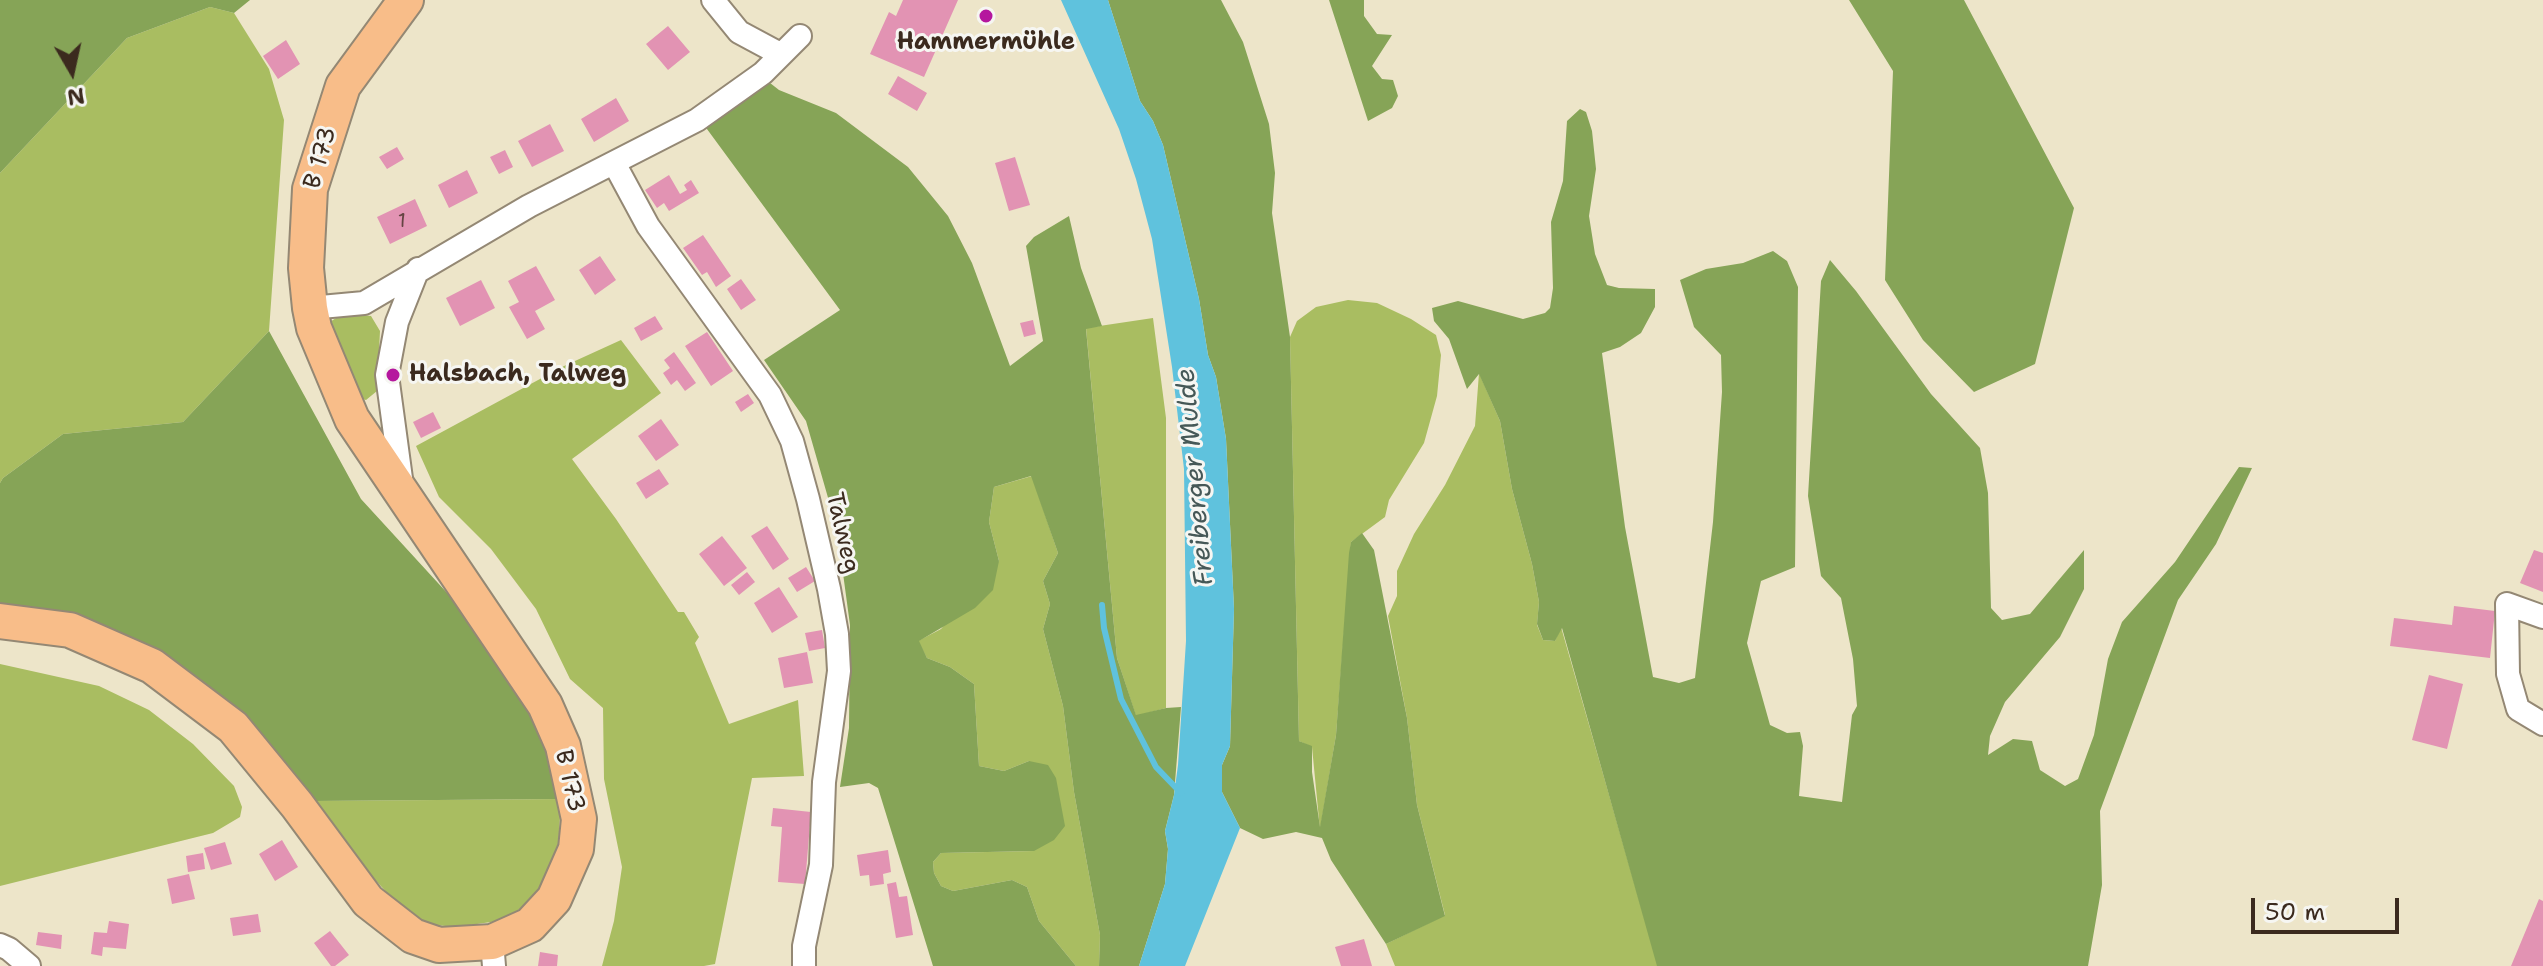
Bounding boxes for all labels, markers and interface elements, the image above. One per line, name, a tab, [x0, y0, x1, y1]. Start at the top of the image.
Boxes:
marker: Hammermühle	[977, 7, 995, 25]
place label: Hammermühle	[897, 29, 1075, 57]
north arrow	[32, 32, 112, 112]
text: N	[65, 81, 87, 112]
street label: B 173	[298, 124, 344, 192]
house number: 1	[398, 210, 406, 234]
place label: Halsbach, Talweg	[409, 361, 626, 389]
marker: Halsbach, Talweg	[384, 366, 402, 384]
water label: Freiberger Mulde	[1171, 367, 1221, 587]
street label: Talweg	[819, 490, 865, 576]
street label: B 173	[548, 747, 590, 815]
scale bar	[2255, 882, 2403, 932]
text: 50 m	[2265, 896, 2325, 928]

